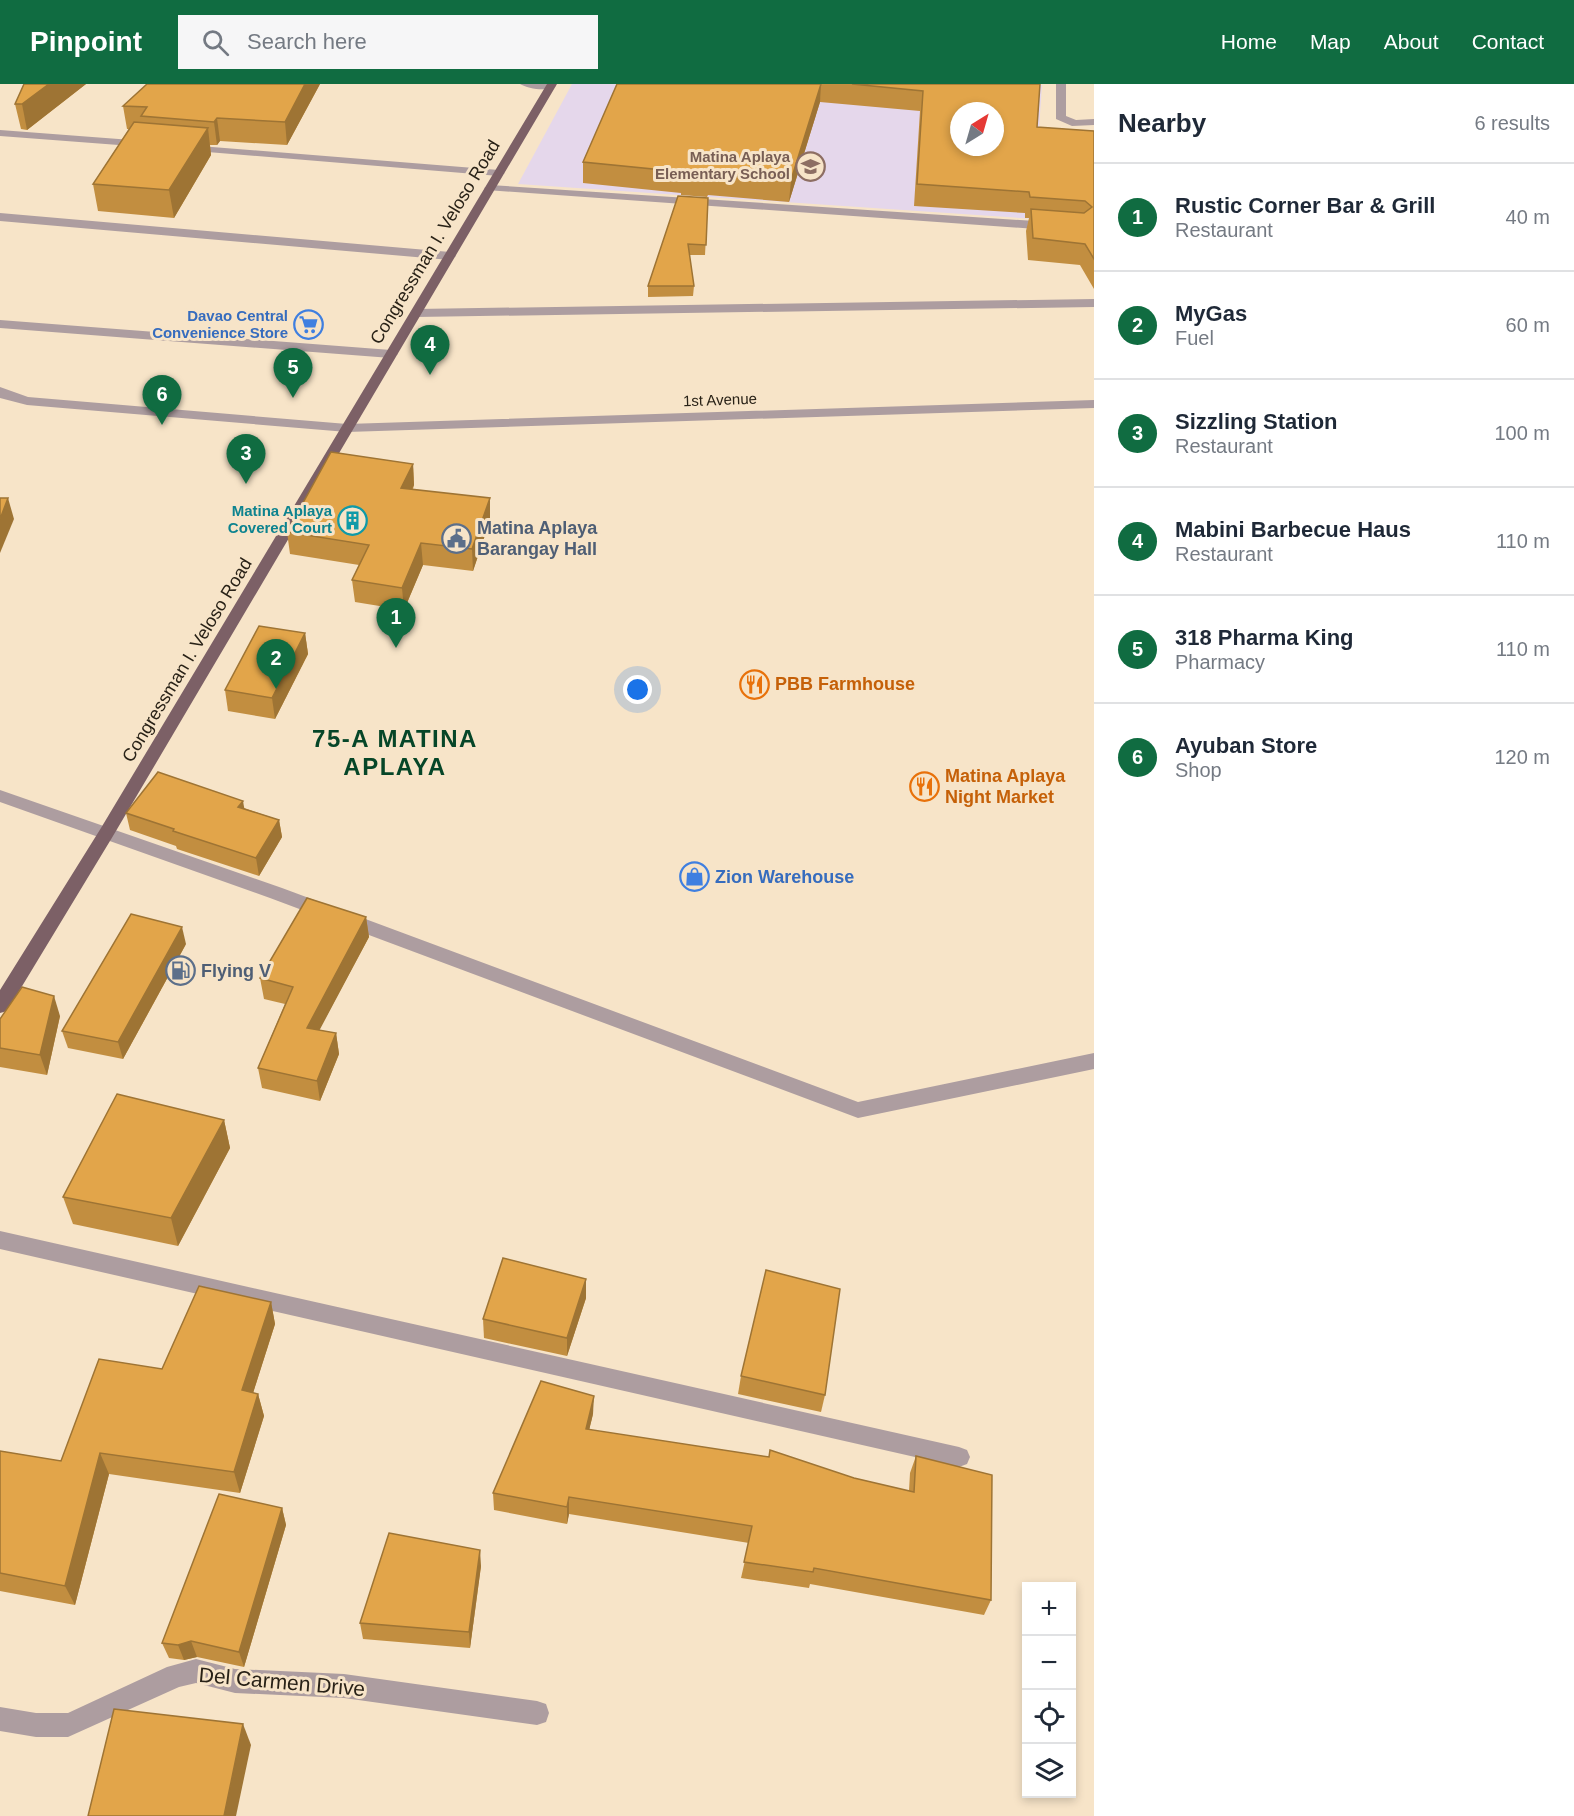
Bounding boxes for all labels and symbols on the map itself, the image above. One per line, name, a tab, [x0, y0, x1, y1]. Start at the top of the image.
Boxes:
north arrow	[950, 102, 1004, 156]
street label: Congressman I. Veloso Road	[366, 137, 504, 347]
place label: Matina Aplaya Elementary School	[655, 148, 791, 182]
school or university icon: Matina Aplaya Elementary School	[795, 150, 827, 182]
place label: Davao Central Convenience Store	[152, 307, 288, 341]
supermarket icon: Davao Central Convenience Store	[293, 309, 325, 341]
pin: 4	[410, 326, 450, 375]
pin: 5	[274, 348, 312, 398]
pin: 6	[142, 376, 182, 425]
street label: 1st Avenue	[683, 390, 757, 409]
pin: 3	[226, 434, 266, 484]
place label: Matina Aplaya Covered Court	[228, 502, 333, 536]
building icon: Matina Aplaya Covered Court	[337, 504, 369, 536]
place label: Matina Aplaya Barangay Hall	[477, 518, 598, 559]
public building icon: Matina Aplaya Barangay Hall	[440, 522, 472, 554]
street label: Congressman I. Veloso Road	[118, 555, 256, 765]
pin: 1	[376, 598, 416, 648]
pin: 2	[256, 640, 296, 689]
restaurant icon: PBB Farmhouse	[738, 668, 770, 700]
place label: PBB Farmhouse	[775, 674, 915, 694]
your location	[623, 675, 652, 704]
district label: 75-A MATINA APLAYA	[312, 725, 478, 780]
place label: Matina Aplaya Night Market	[945, 766, 1066, 807]
restaurant icon: Matina Aplaya Night Market	[908, 770, 940, 802]
shop icon: Zion Warehouse	[678, 861, 710, 893]
place label: Zion Warehouse	[715, 867, 854, 887]
fuel station icon: Flying V	[164, 955, 196, 987]
place label: Flying V	[201, 961, 271, 981]
street label: Del Carmen Drive	[198, 1663, 366, 1700]

